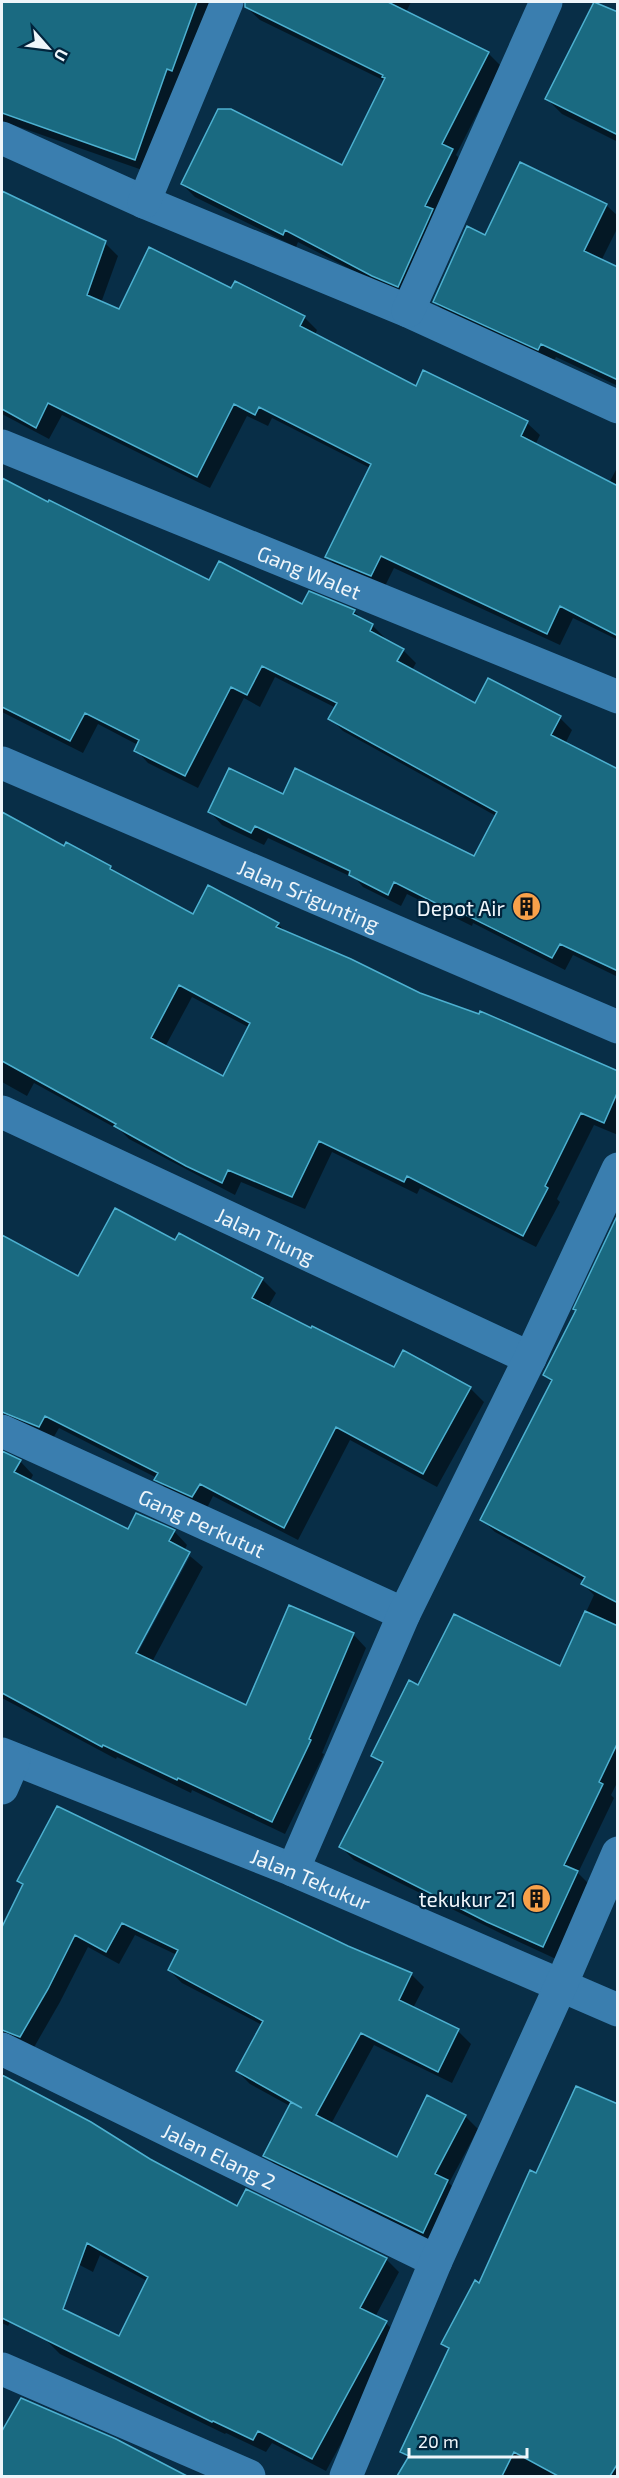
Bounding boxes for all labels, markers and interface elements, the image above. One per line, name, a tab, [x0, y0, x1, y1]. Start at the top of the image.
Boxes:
north arrow	[18, 18, 78, 78]
text: U	[51, 46, 73, 65]
street label: Gang Walet	[254, 539, 365, 604]
street label: Jalan Srigunting	[234, 853, 384, 936]
building icon: Depot Air	[510, 891, 542, 923]
place label: Depot Air	[417, 895, 506, 920]
street label: Jalan Tiung	[212, 1201, 319, 1269]
street label: Gang Perkutut	[135, 1483, 269, 1562]
street label: Jalan Tekukur	[247, 1842, 375, 1915]
building icon: tekukur 21	[521, 1882, 553, 1914]
place label: tekukur 21	[419, 1886, 516, 1911]
street label: Jalan Elang 2	[159, 2117, 280, 2194]
scale bar	[409, 2421, 528, 2459]
text: 20 m	[418, 2430, 459, 2452]

